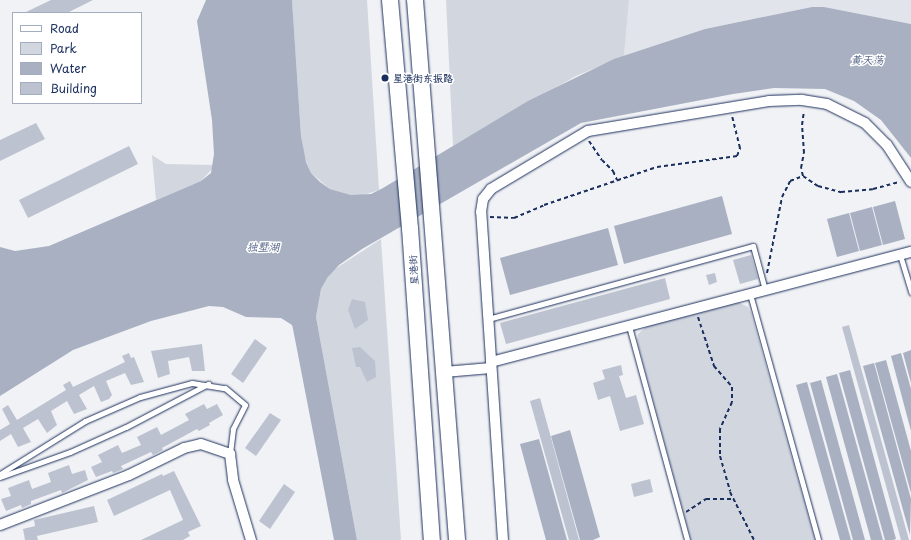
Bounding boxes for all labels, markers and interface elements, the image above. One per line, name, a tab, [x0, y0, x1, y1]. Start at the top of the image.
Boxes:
legend	[12, 12, 142, 104]
text: Road	[50, 19, 79, 37]
text: Park	[50, 39, 77, 57]
water label: 黄天荡	[851, 53, 883, 67]
text: Water	[50, 59, 86, 77]
place label: 星港街东振路	[393, 72, 453, 84]
marker: 星港街东振路	[380, 73, 390, 83]
text: Building	[50, 79, 97, 97]
water label: 独墅湖	[247, 240, 279, 254]
street label: 星港街	[406, 255, 420, 285]

